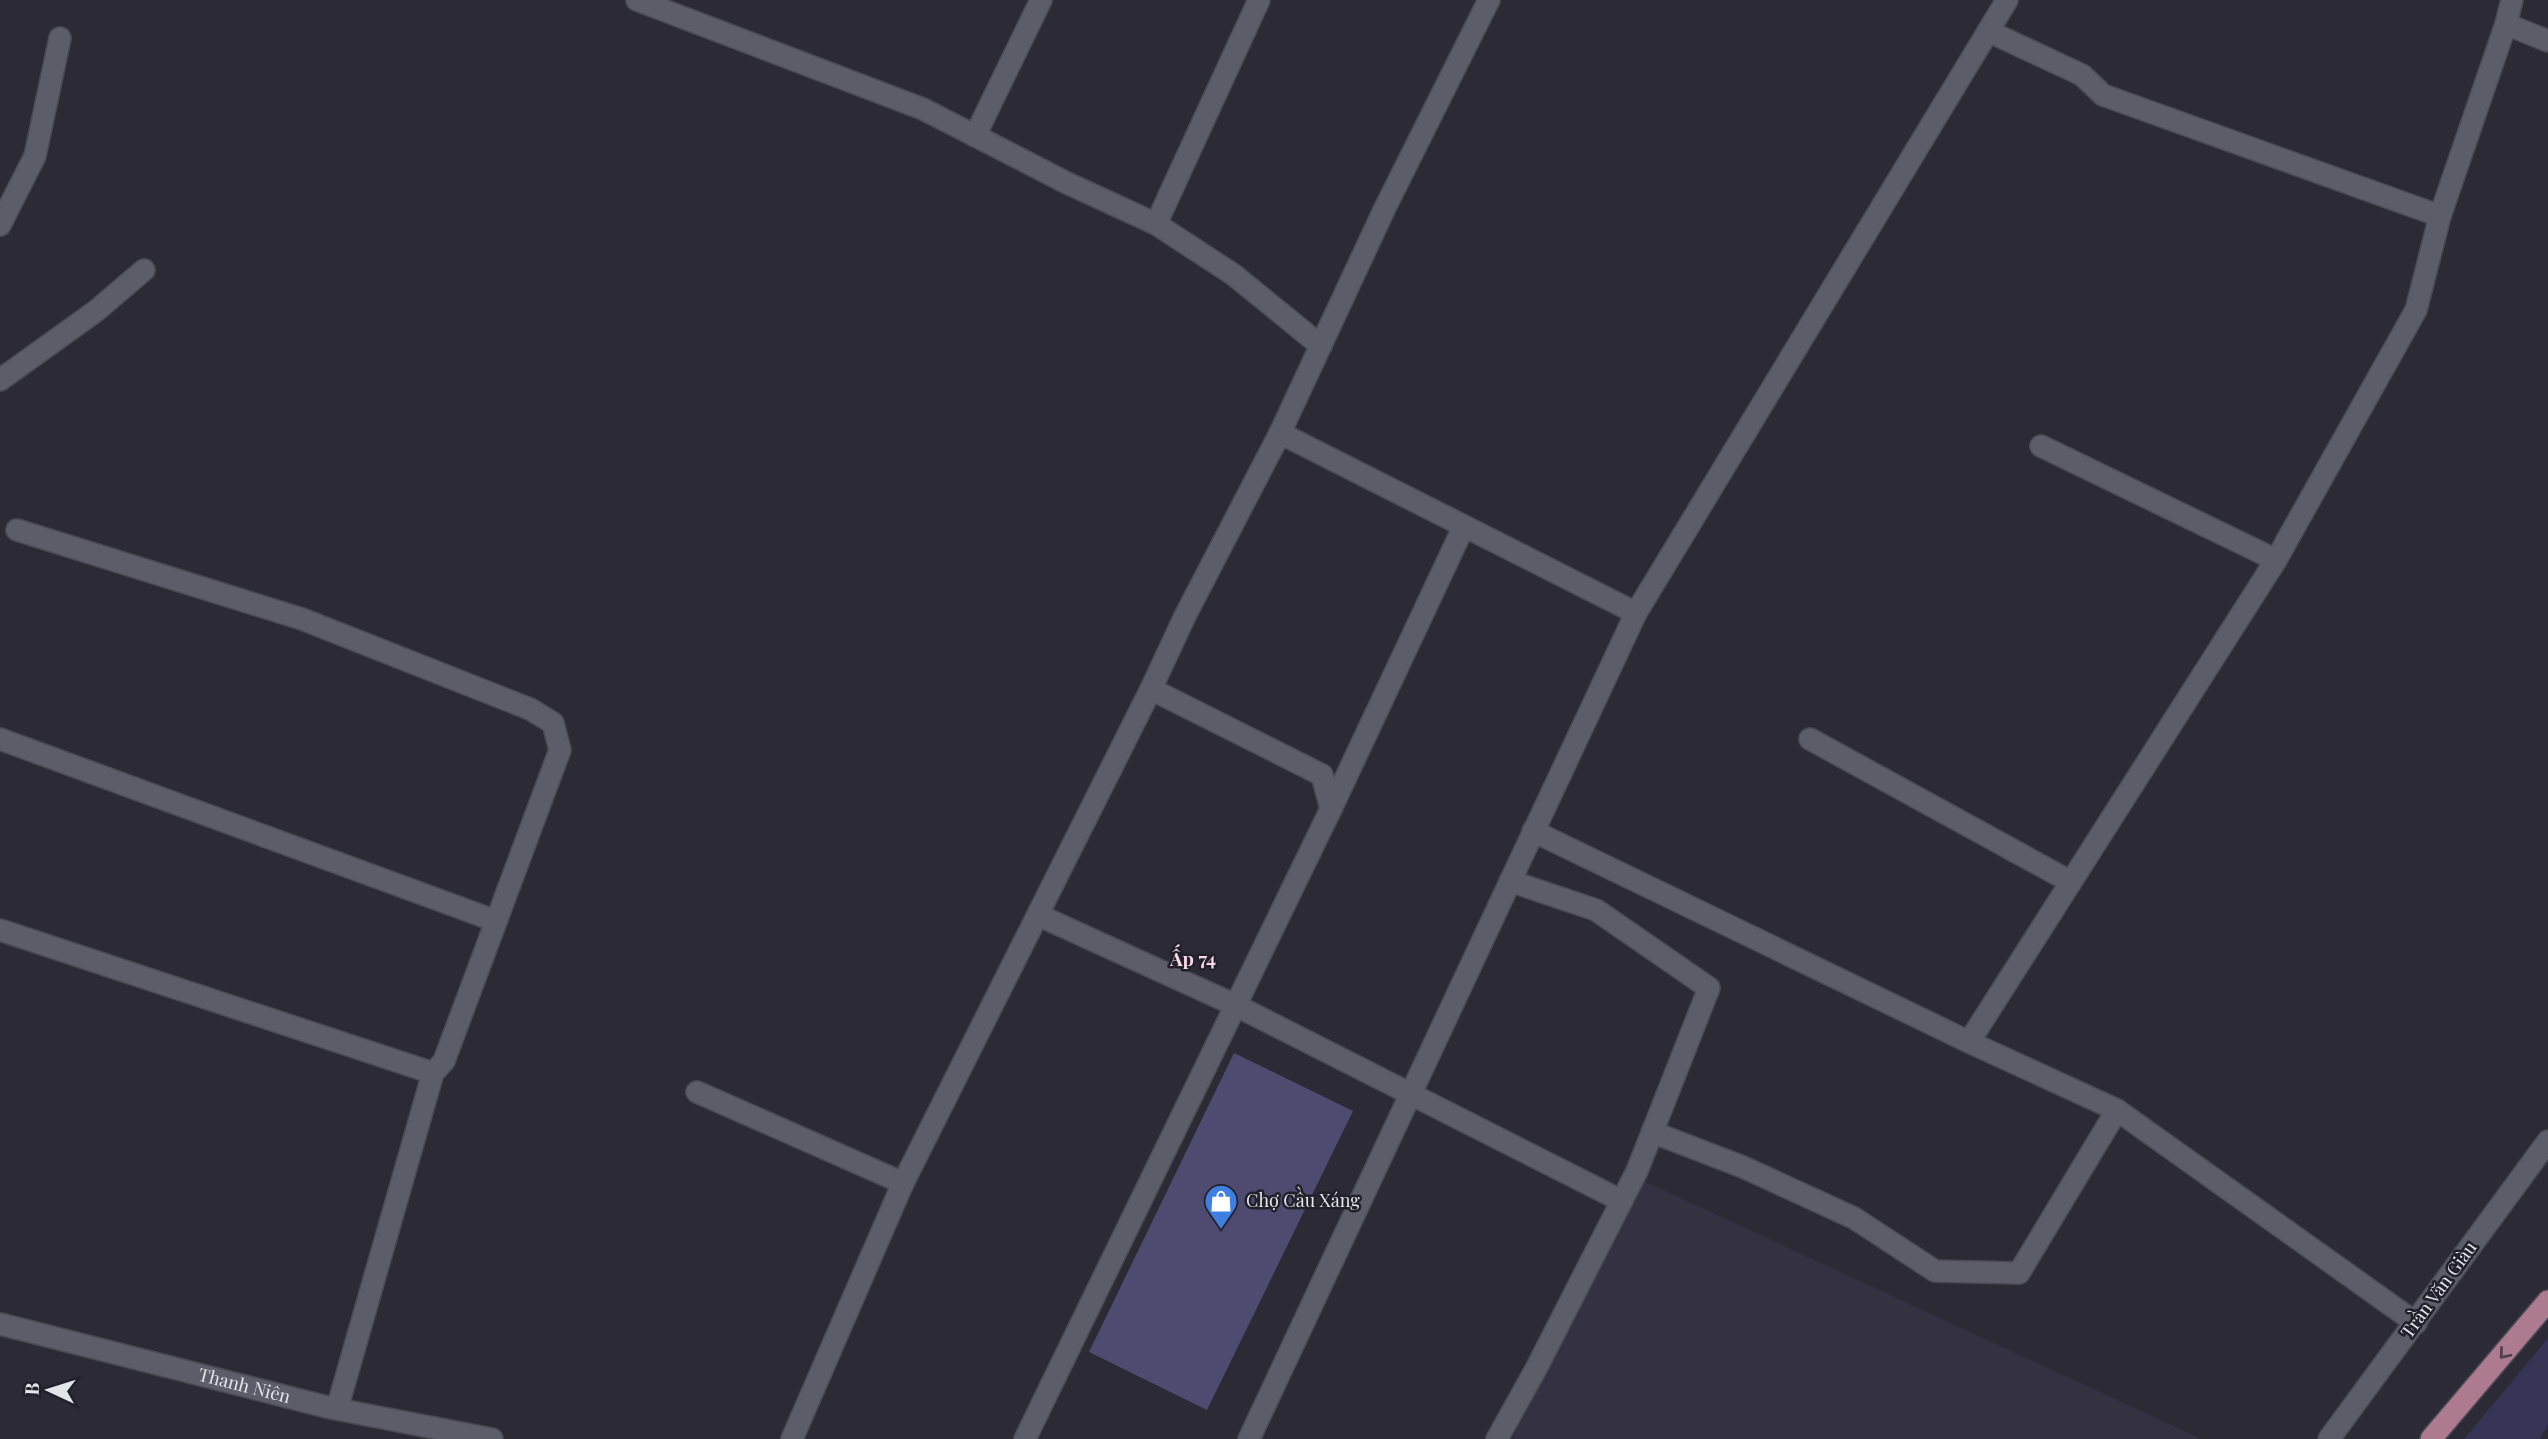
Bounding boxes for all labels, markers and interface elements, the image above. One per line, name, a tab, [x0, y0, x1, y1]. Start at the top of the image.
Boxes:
district label: Ấp 74	[1169, 944, 1216, 971]
shop icon: Chợ Cầu Xáng	[1202, 1182, 1240, 1231]
place label: Chợ Cầu Xáng	[1246, 1186, 1360, 1212]
street label: Trần Văn Giàu	[2393, 1234, 2482, 1343]
one-way arrow	[2500, 1345, 2512, 1358]
north arrow	[14, 1355, 84, 1425]
street label: Thanh Niên	[196, 1362, 293, 1408]
text: B	[18, 1381, 44, 1396]

